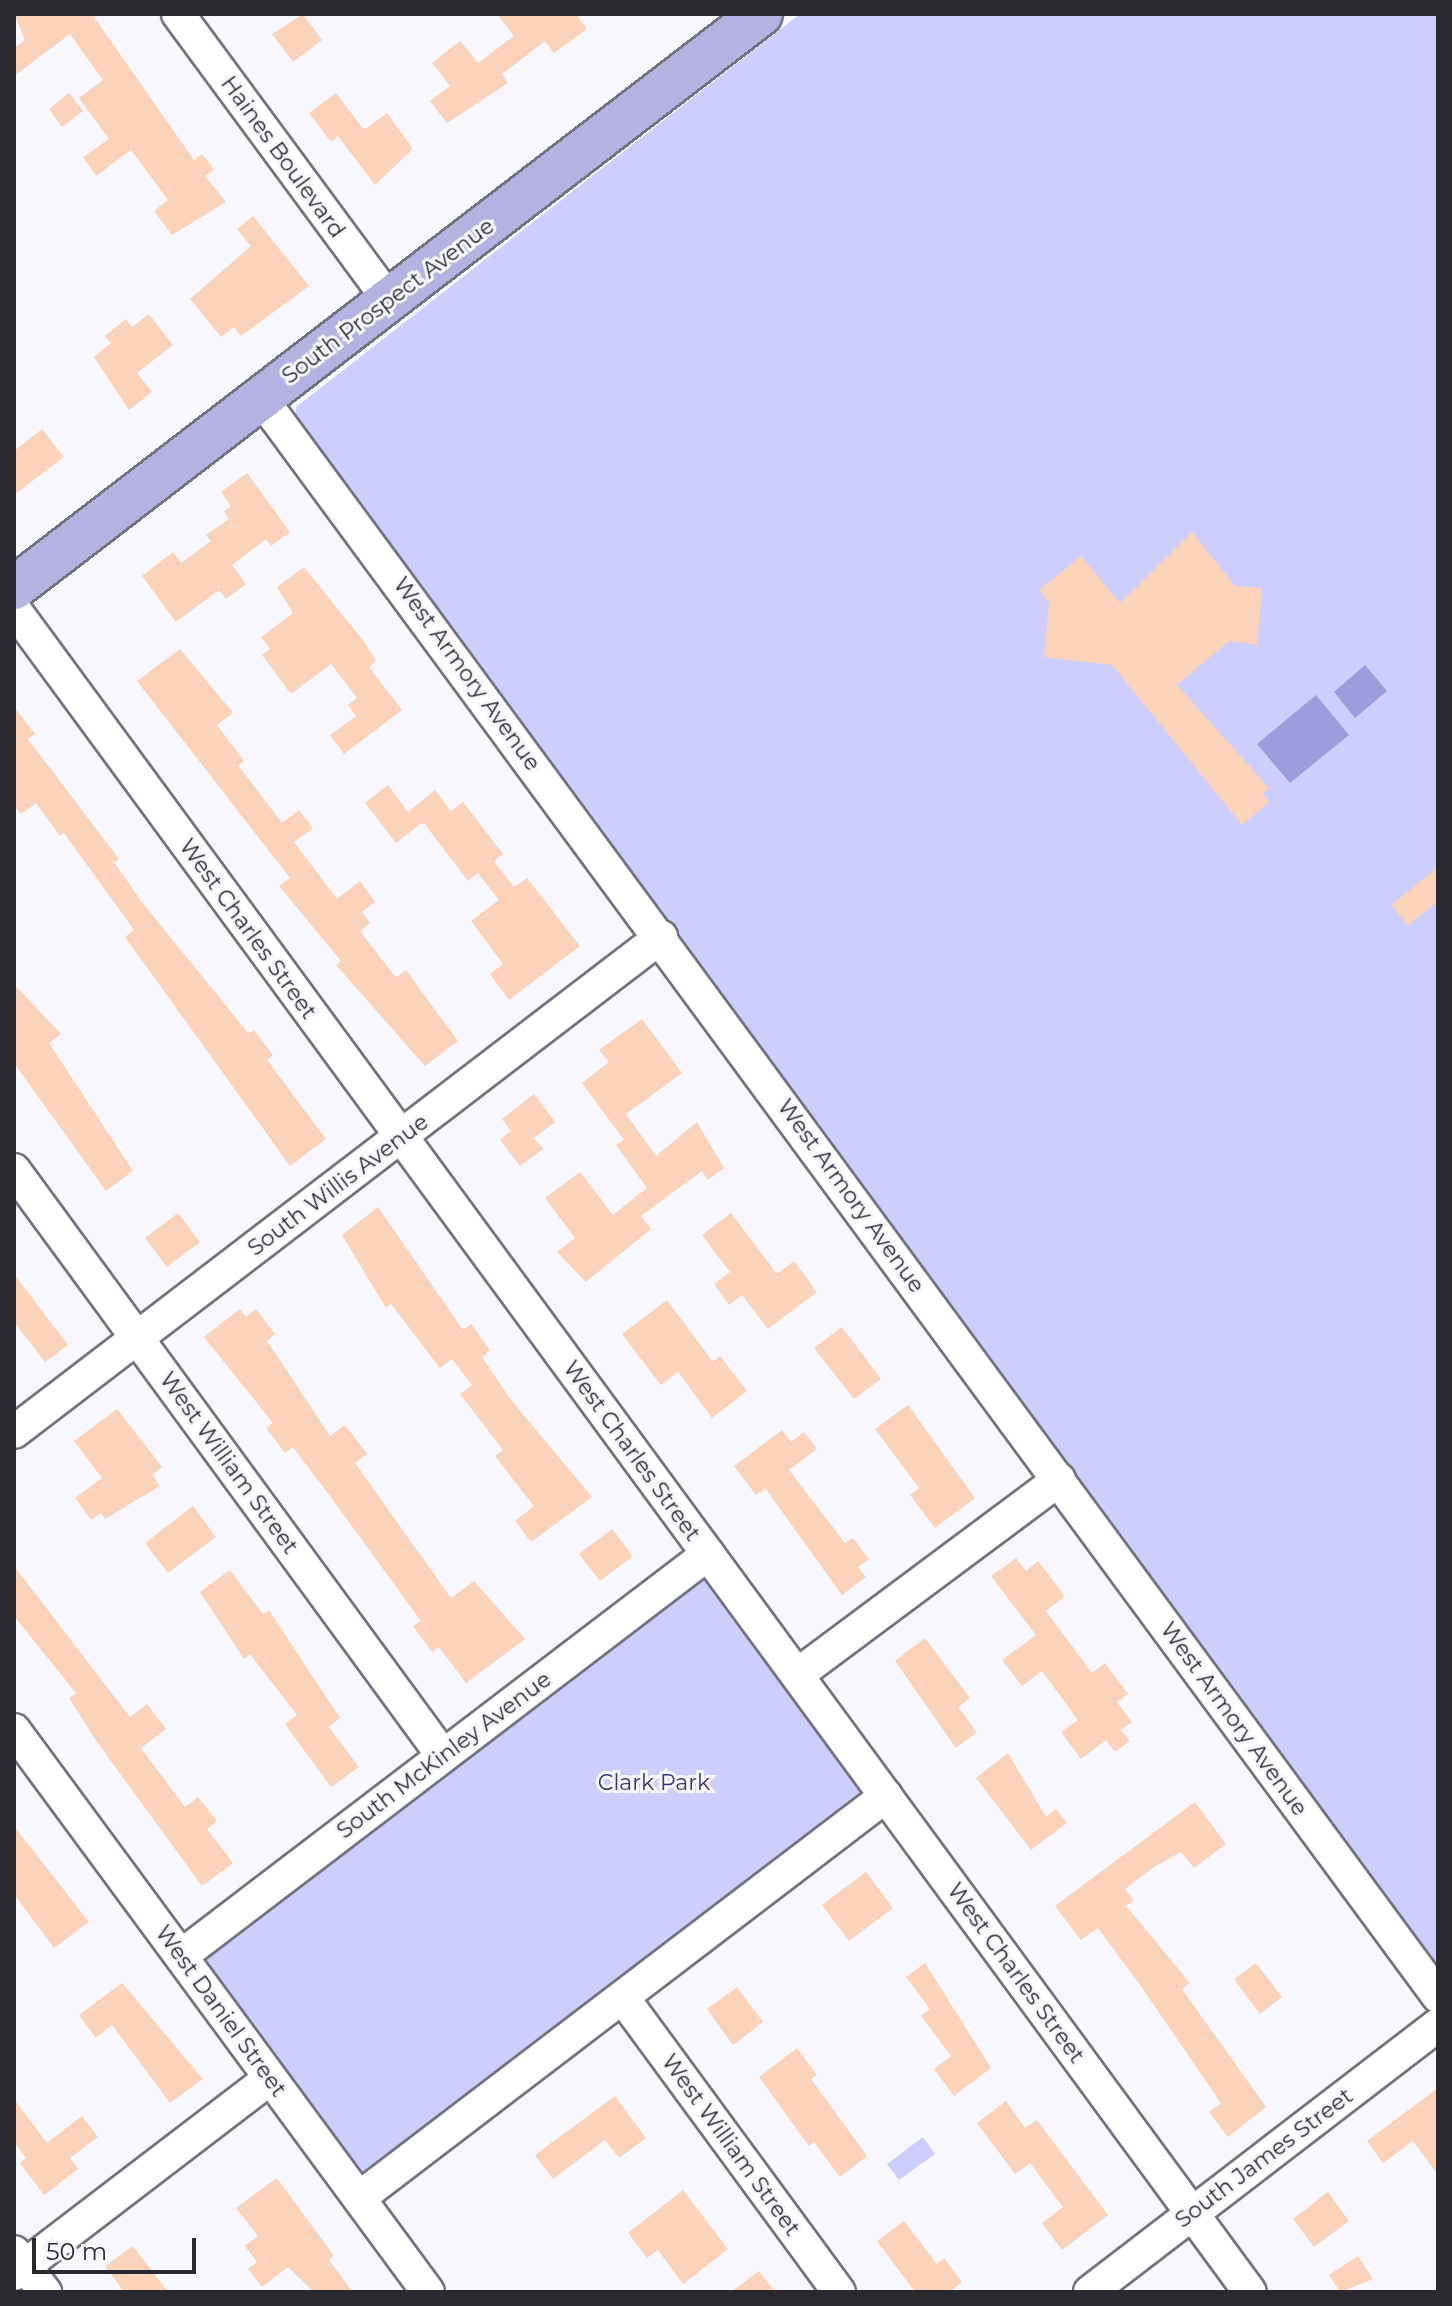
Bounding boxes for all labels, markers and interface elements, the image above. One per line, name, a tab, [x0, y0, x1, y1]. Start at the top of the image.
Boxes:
street label: Haines Boulevard	[215, 71, 351, 243]
street label: South Prospect Avenue	[277, 213, 499, 389]
street label: West Armory Avenue	[388, 572, 546, 776]
street label: West Charles Street	[174, 834, 322, 1024]
street label: West Armory Avenue	[772, 1094, 930, 1298]
street label: South Willis Avenue	[243, 1109, 433, 1261]
street label: West Charles Street	[558, 1356, 706, 1546]
street label: West William Street	[154, 1367, 304, 1559]
street label: West Armory Avenue	[1155, 1617, 1313, 1821]
street label: South McKinley Avenue	[332, 1666, 556, 1844]
park label: Clark Park	[598, 1770, 710, 1796]
street label: West Charles Street	[942, 1878, 1090, 2068]
street label: West Daniel Street	[150, 1920, 292, 2102]
street label: West William Street	[656, 2049, 806, 2241]
street label: South James Street	[1170, 2083, 1358, 2233]
scale bar	[36, 2222, 200, 2272]
text: 50 m	[46, 2237, 107, 2266]

